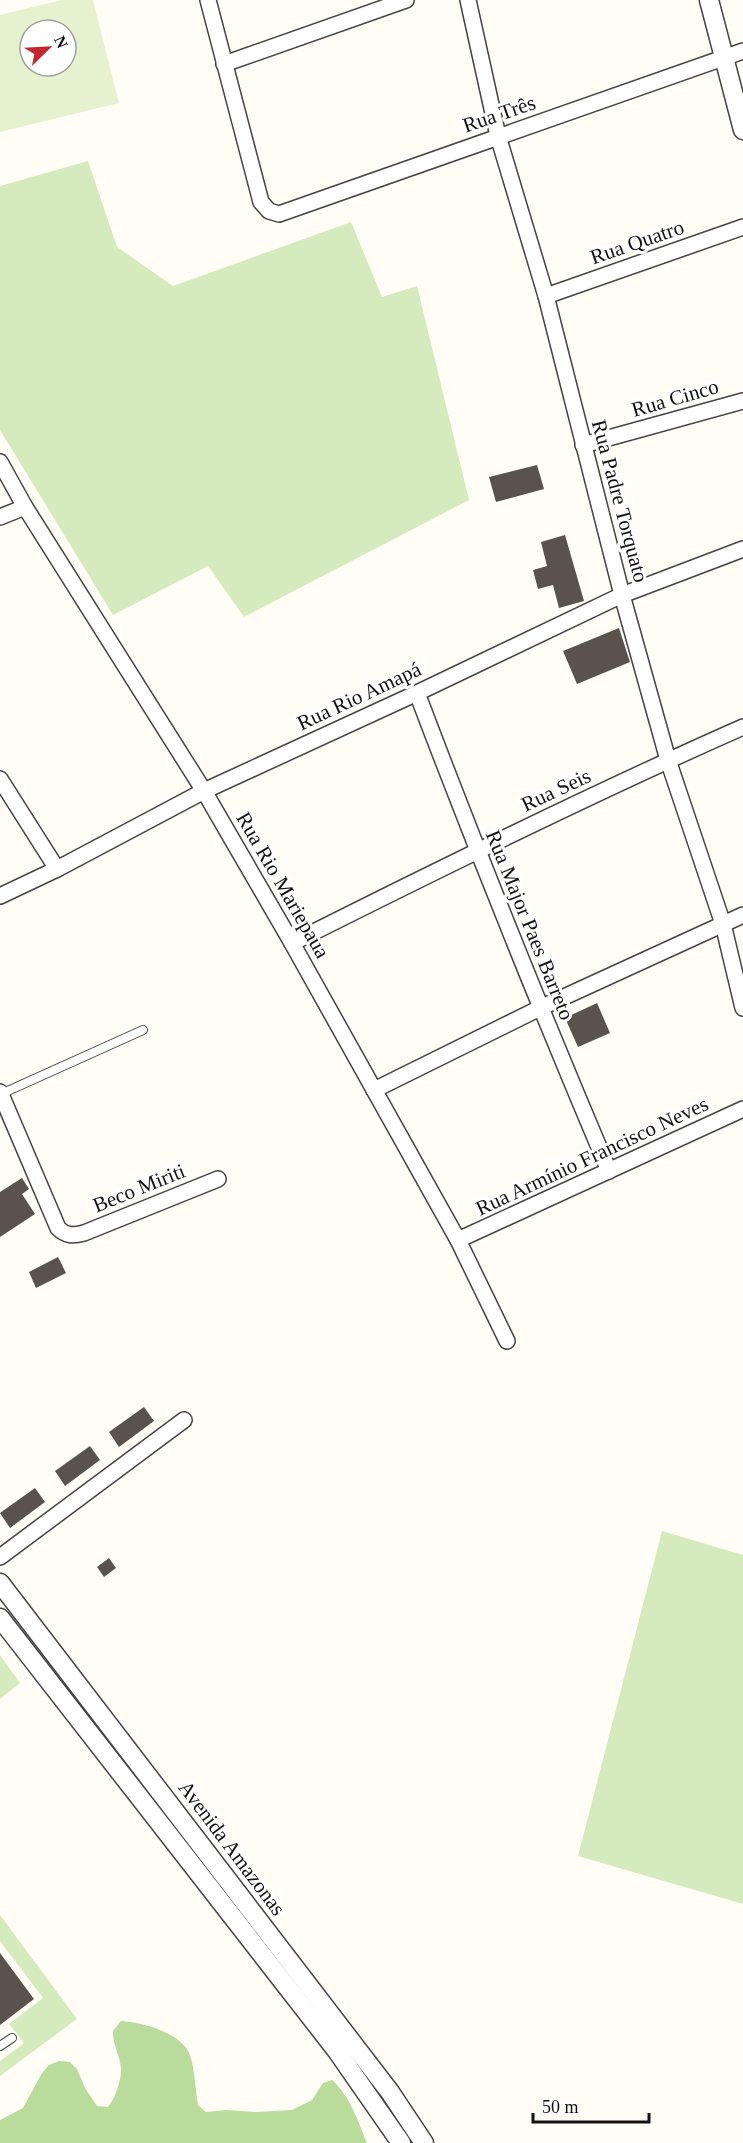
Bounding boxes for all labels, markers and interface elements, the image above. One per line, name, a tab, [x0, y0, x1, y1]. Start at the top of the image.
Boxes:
north arrow	[18, 18, 78, 78]
text: N	[51, 33, 72, 51]
street label: Rua Três	[460, 90, 538, 138]
street label: Rua Quatro	[587, 215, 687, 269]
street label: Rua Cinco	[629, 374, 721, 422]
street label: Rua Padre Torquato	[587, 417, 653, 585]
street label: Rua Rio Amapá	[293, 656, 425, 735]
street label: Rua Seis	[517, 763, 595, 817]
street label: Rua Rio Mariepaua	[231, 808, 335, 963]
street label: Rua Major Paes Barreto	[481, 827, 579, 1023]
street label: Rua Armínio Francisco Neves	[472, 1092, 712, 1220]
street label: Beco Miriti	[89, 1159, 189, 1217]
street label: Avenida Amazonas	[174, 1776, 290, 1920]
scale bar	[533, 2086, 648, 2124]
text: 50 m	[542, 2097, 579, 2117]

